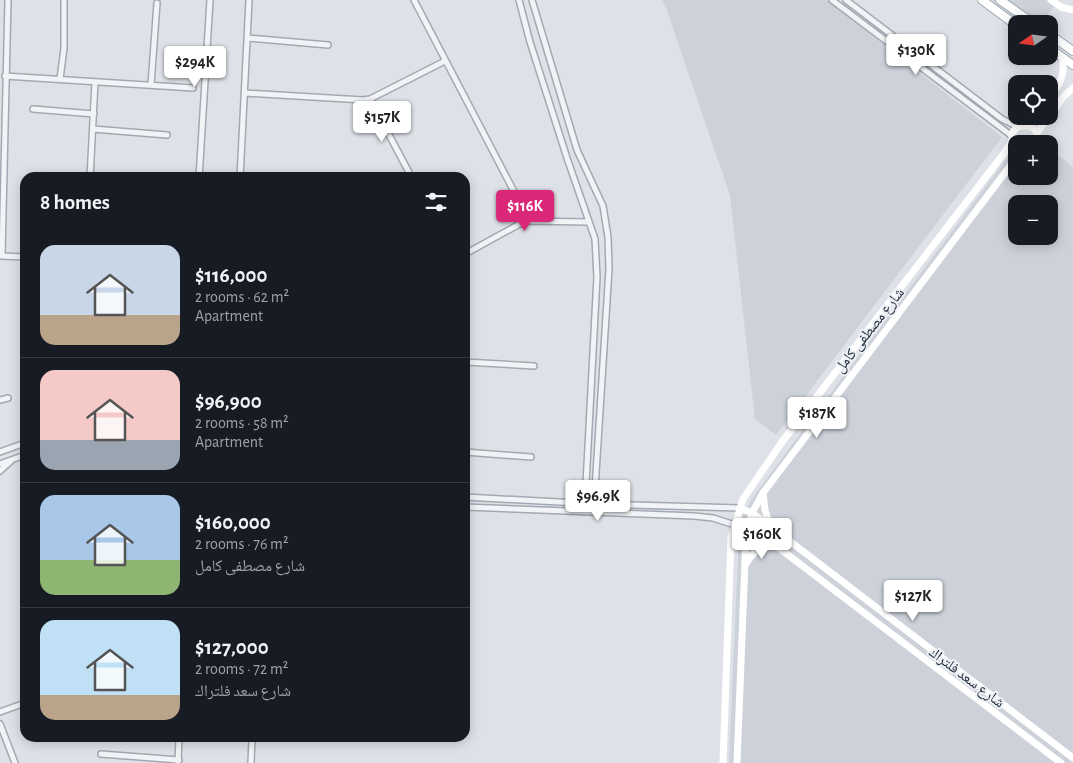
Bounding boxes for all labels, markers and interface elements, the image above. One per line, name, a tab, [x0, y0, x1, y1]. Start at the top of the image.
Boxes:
north arrow	[1008, 15, 1058, 65]
map controls	[1008, 15, 1058, 245]
pin: $130K	[881, 34, 951, 76]
text: $130K	[897, 42, 935, 58]
pin: $294K	[160, 46, 230, 88]
text: $294K	[175, 54, 215, 70]
button: locate	[1008, 75, 1058, 125]
pin: $157K	[347, 100, 417, 143]
text: $157K	[364, 109, 400, 125]
button: +	[1008, 135, 1058, 185]
icon: filters	[422, 188, 450, 216]
pin: $116K	[490, 190, 560, 232]
text: 8 homes	[40, 192, 110, 213]
button: −	[1008, 195, 1058, 245]
text: $116K	[507, 198, 543, 214]
icon: home	[80, 265, 140, 325]
text: $116,000	[195, 265, 267, 286]
street label: شارع مصطفى كامل	[832, 285, 909, 377]
text: 2 rooms · 62 m²	[195, 289, 289, 305]
text: Apartment	[195, 308, 263, 324]
icon: home	[80, 390, 140, 450]
text: $96,900	[195, 391, 262, 412]
pin: $187K	[782, 396, 852, 439]
text: $187K	[798, 405, 836, 421]
text: 2 rooms · 58 m²	[195, 415, 289, 431]
text: Apartment	[195, 434, 263, 450]
pin: $96.9K	[557, 480, 639, 522]
text: $96.9K	[576, 488, 620, 504]
text: $160,000	[195, 512, 271, 533]
icon: home	[80, 515, 140, 575]
pin: $160K	[727, 518, 797, 560]
text: $160K	[743, 526, 781, 542]
text: 2 rooms · 76 m²	[195, 536, 289, 552]
text: شارع مصطفى كامل	[195, 558, 305, 574]
pin: $127K	[878, 580, 948, 622]
text: $127K	[895, 588, 931, 604]
text: $127,000	[195, 637, 269, 658]
icon: home	[80, 640, 140, 700]
street label: شارع سعد فلتراك	[925, 644, 1007, 712]
text: 2 rooms · 72 m²	[195, 661, 288, 677]
text: شارع سعد فلتراك	[195, 683, 291, 699]

